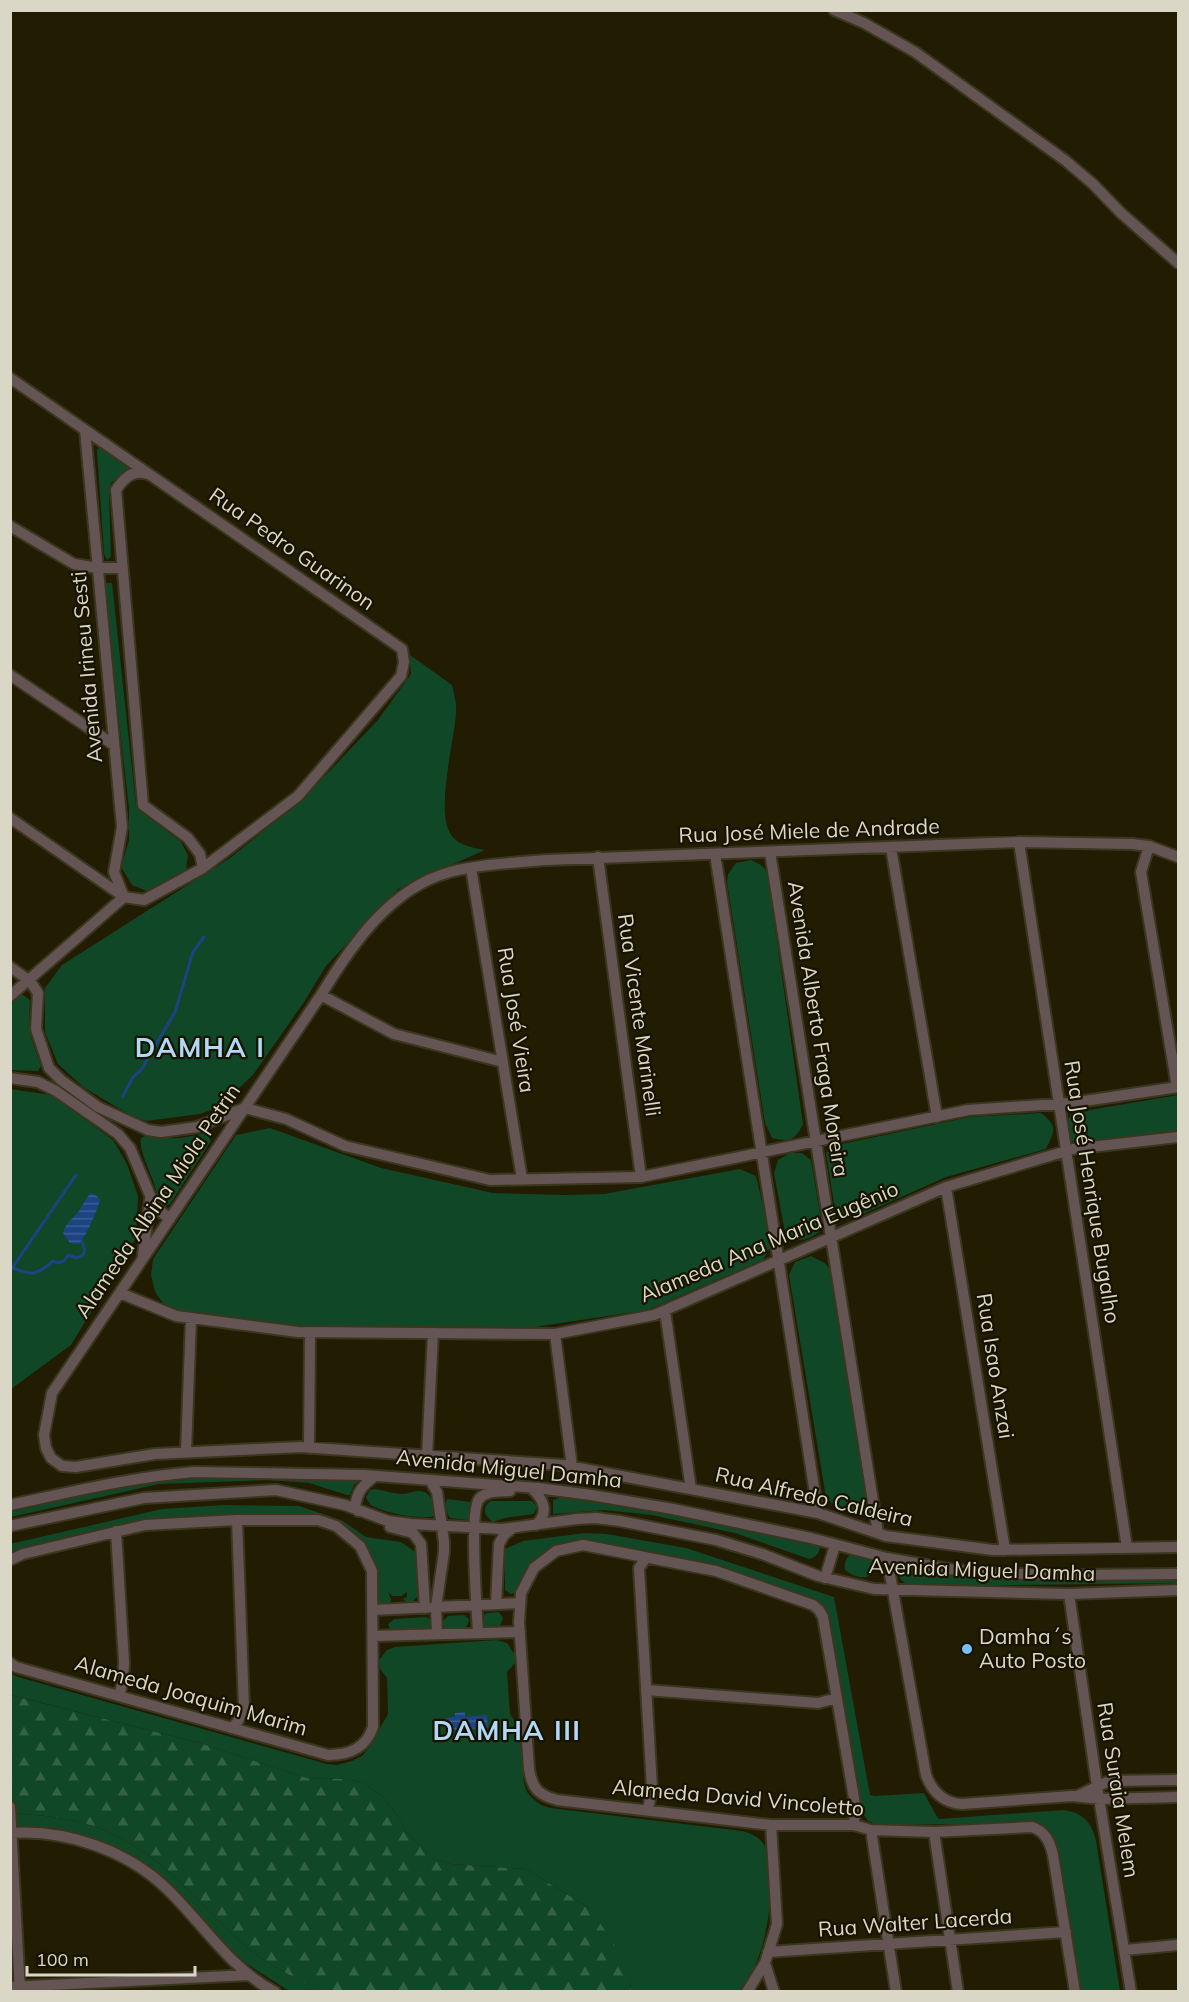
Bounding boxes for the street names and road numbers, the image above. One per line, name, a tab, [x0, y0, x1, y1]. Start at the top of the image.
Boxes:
street label: Rua Pedro Guarinon	[205, 481, 380, 615]
street label: Avenida Irineu Sesti	[65, 570, 107, 764]
street label: Rua José Miele de Andrade	[678, 812, 940, 848]
street label: Avenida Alberto Fraga Moreira	[783, 879, 855, 1179]
street label: Rua Vicente Marinelli	[613, 912, 667, 1118]
street label: Rua José Vieira	[493, 945, 541, 1095]
street label: Rua José Henrique Bugalho	[1059, 1058, 1127, 1325]
street label: Alameda Albina Miola Petrin	[69, 1078, 245, 1323]
street label: Alameda Ana Maria Eugênio	[635, 1175, 902, 1307]
street label: Rua Isao Anzai	[972, 1291, 1020, 1440]
street label: Avenida Miguel Damha	[395, 1443, 623, 1493]
street label: Rua Alfredo Caldeira	[713, 1461, 916, 1531]
street label: Avenida Miguel Damha	[868, 1552, 1096, 1586]
street label: Alameda Joaquim Marim	[72, 1649, 310, 1741]
street label: Rua Suraia Melem	[1092, 1700, 1146, 1880]
street label: Alameda David Vincoletto	[611, 1773, 865, 1821]
street label: Rua Walter Lacerda	[817, 1902, 1013, 1942]

